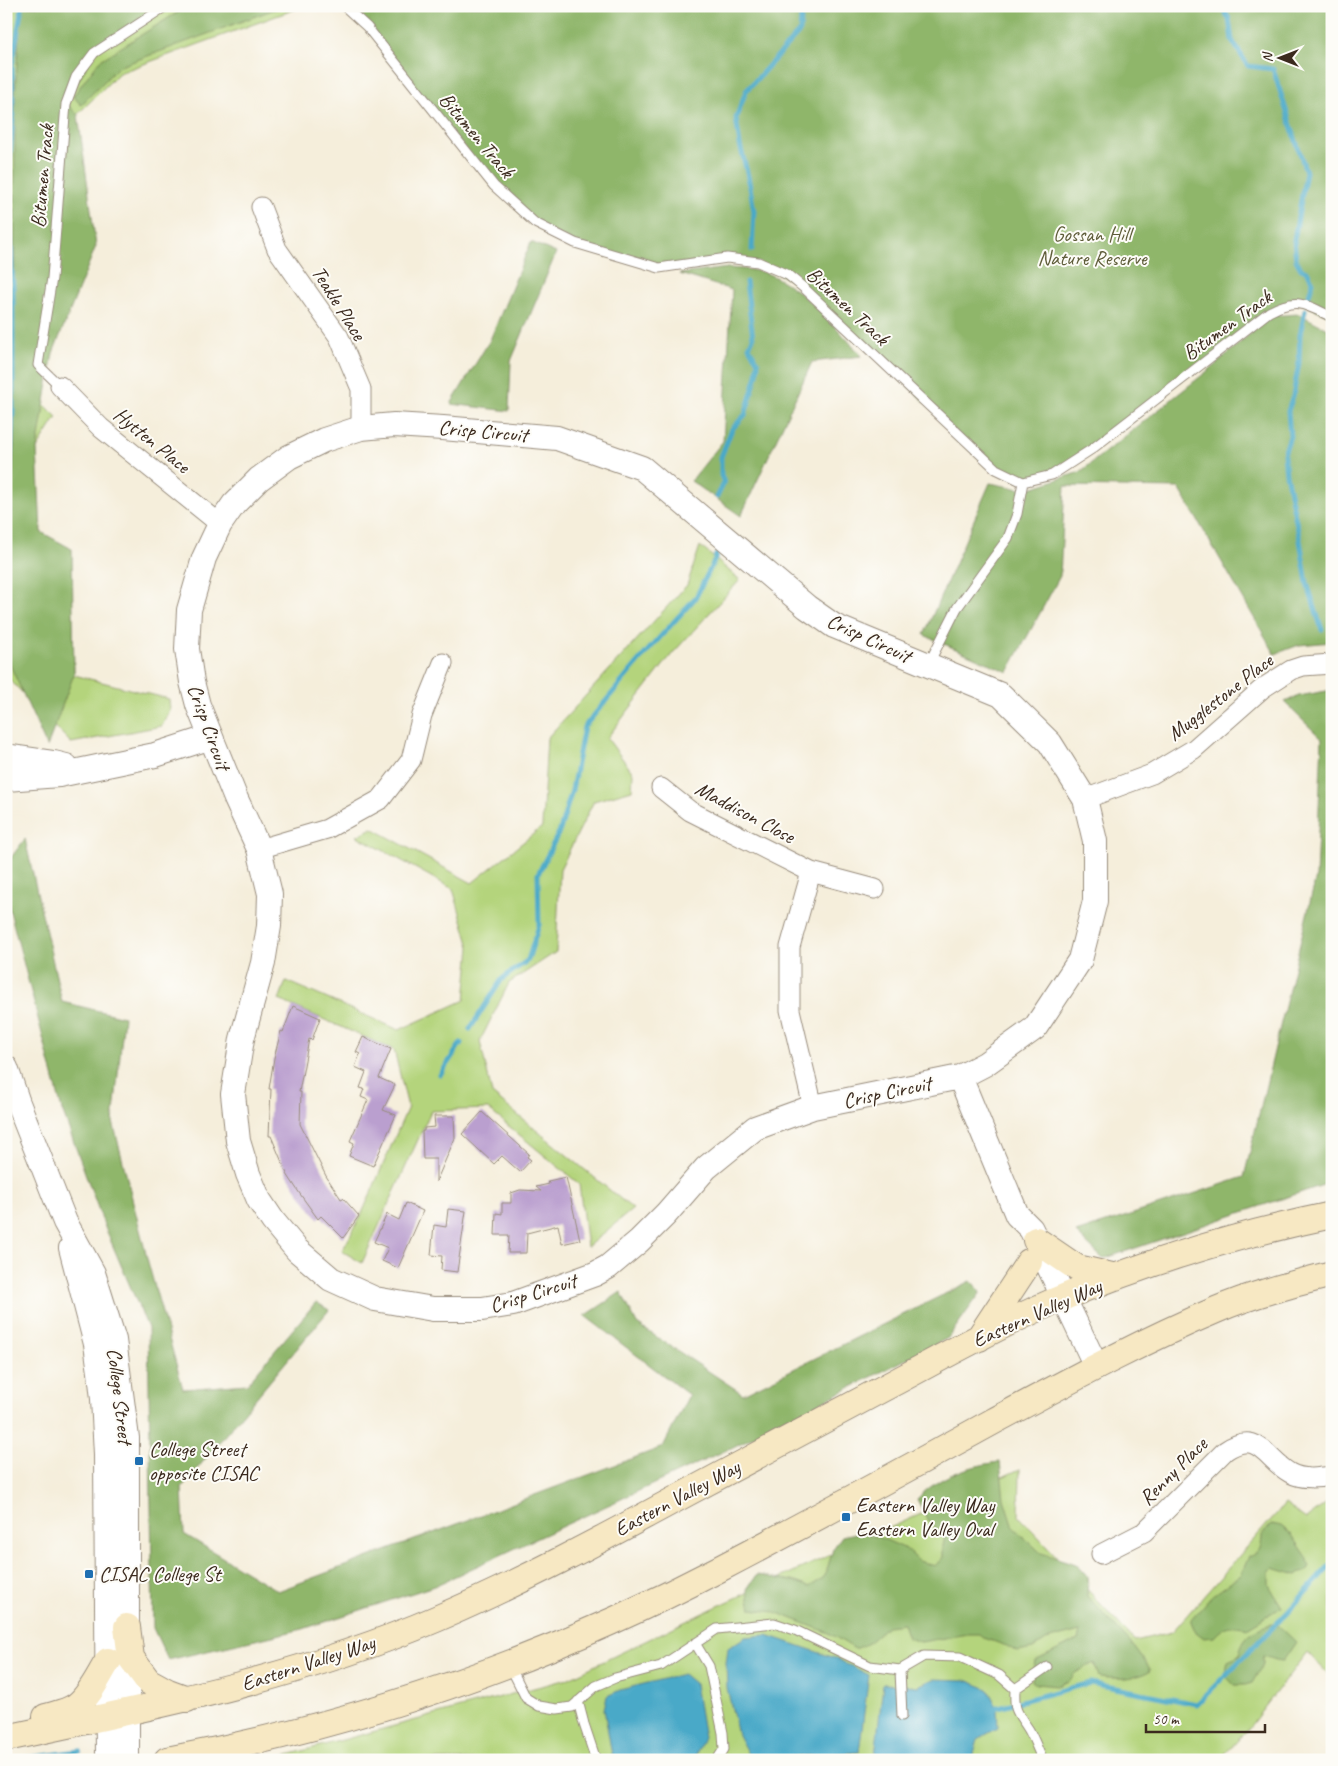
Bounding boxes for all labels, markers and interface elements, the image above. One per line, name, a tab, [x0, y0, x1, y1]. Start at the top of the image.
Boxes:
north arrow	[1256, 32, 1306, 82]
text: N	[1259, 51, 1276, 62]
street label: Bitumen Track	[434, 87, 521, 184]
street label: Bitumen Track	[25, 122, 60, 229]
park label: Gossan Hill Nature Reserve	[1037, 221, 1148, 271]
street label: Teakle Place	[306, 261, 373, 346]
street label: Bitumen Track	[801, 261, 896, 352]
street label: Bitumen Track	[1177, 283, 1278, 366]
street label: Hytten Place	[109, 401, 196, 479]
street label: Crisp Circuit	[437, 414, 532, 448]
street label: Crisp Circuit	[823, 607, 918, 670]
street label: Mugglestone Place	[1162, 647, 1279, 746]
street label: Crisp Circuit	[182, 681, 238, 776]
street label: Maddison Close	[691, 775, 800, 850]
street label: Crisp Circuit	[841, 1069, 936, 1114]
street label: Crisp Circuit	[486, 1267, 582, 1318]
street label: Eastern Valley Way	[968, 1272, 1107, 1353]
street label: College Street	[101, 1347, 139, 1448]
street label: Renny Place	[1133, 1431, 1213, 1511]
place label: College Street opposite CISAC	[149, 1436, 261, 1486]
street label: Eastern Valley Way	[610, 1453, 746, 1542]
marker: College Street opposite CISAC	[133, 1455, 145, 1467]
place label: Eastern Valley Way Eastern Valley Oval	[856, 1492, 997, 1542]
marker: Eastern Valley Way Eastern Valley Oval	[840, 1511, 852, 1523]
place label: CISAC College St	[99, 1561, 223, 1587]
marker: CISAC College St	[83, 1568, 95, 1580]
street label: Eastern Valley Way	[238, 1629, 380, 1697]
scale bar	[1146, 1701, 1264, 1733]
text: 50 m	[1153, 1710, 1180, 1729]

